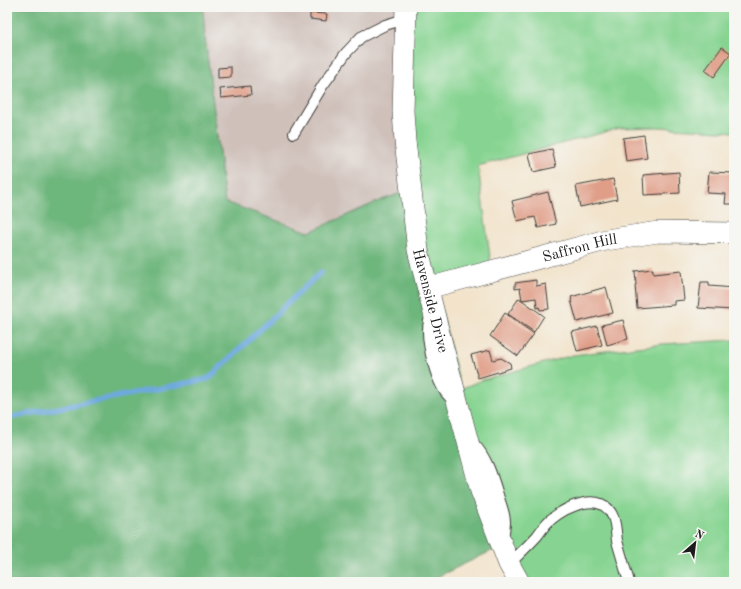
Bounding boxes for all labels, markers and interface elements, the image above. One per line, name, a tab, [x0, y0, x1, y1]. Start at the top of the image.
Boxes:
street label: Saffron Hill	[541, 232, 618, 266]
street label: Havenside Drive	[409, 247, 450, 355]
north arrow	[675, 523, 715, 563]
text: N	[693, 529, 706, 543]

